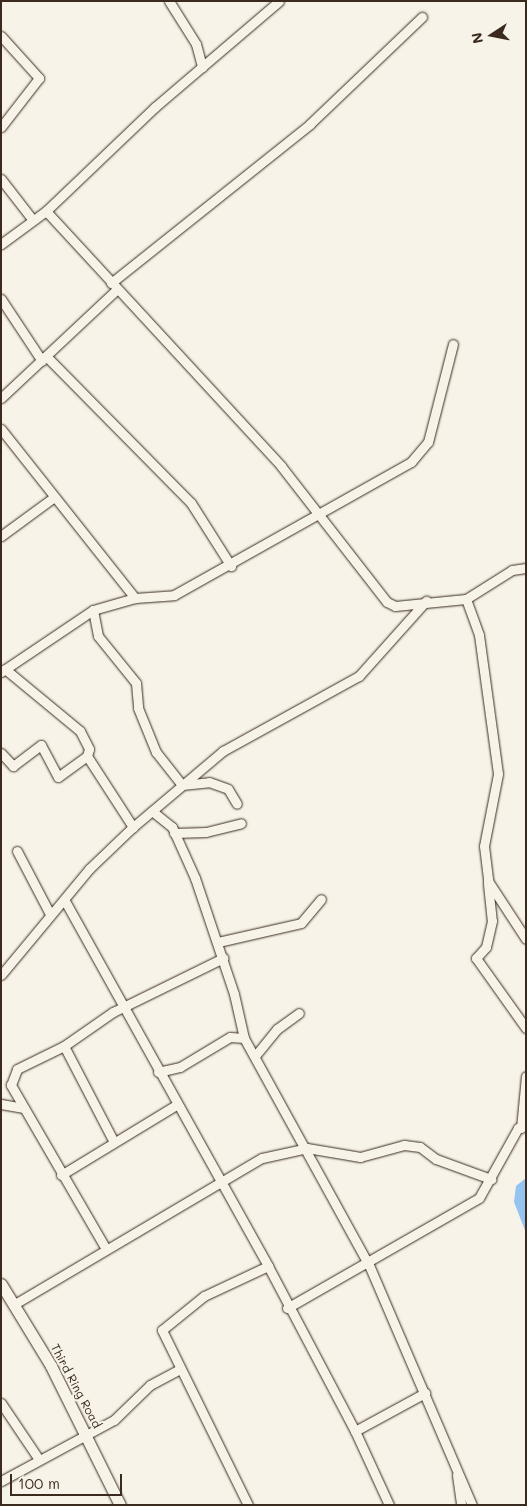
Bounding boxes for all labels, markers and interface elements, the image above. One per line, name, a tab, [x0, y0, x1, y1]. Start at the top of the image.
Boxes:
north arrow	[467, 10, 517, 60]
text: N	[466, 31, 487, 45]
street label: Third Ring Road	[48, 1341, 104, 1431]
scale bar	[12, 1464, 125, 1496]
text: 100 m	[18, 1473, 60, 1493]

